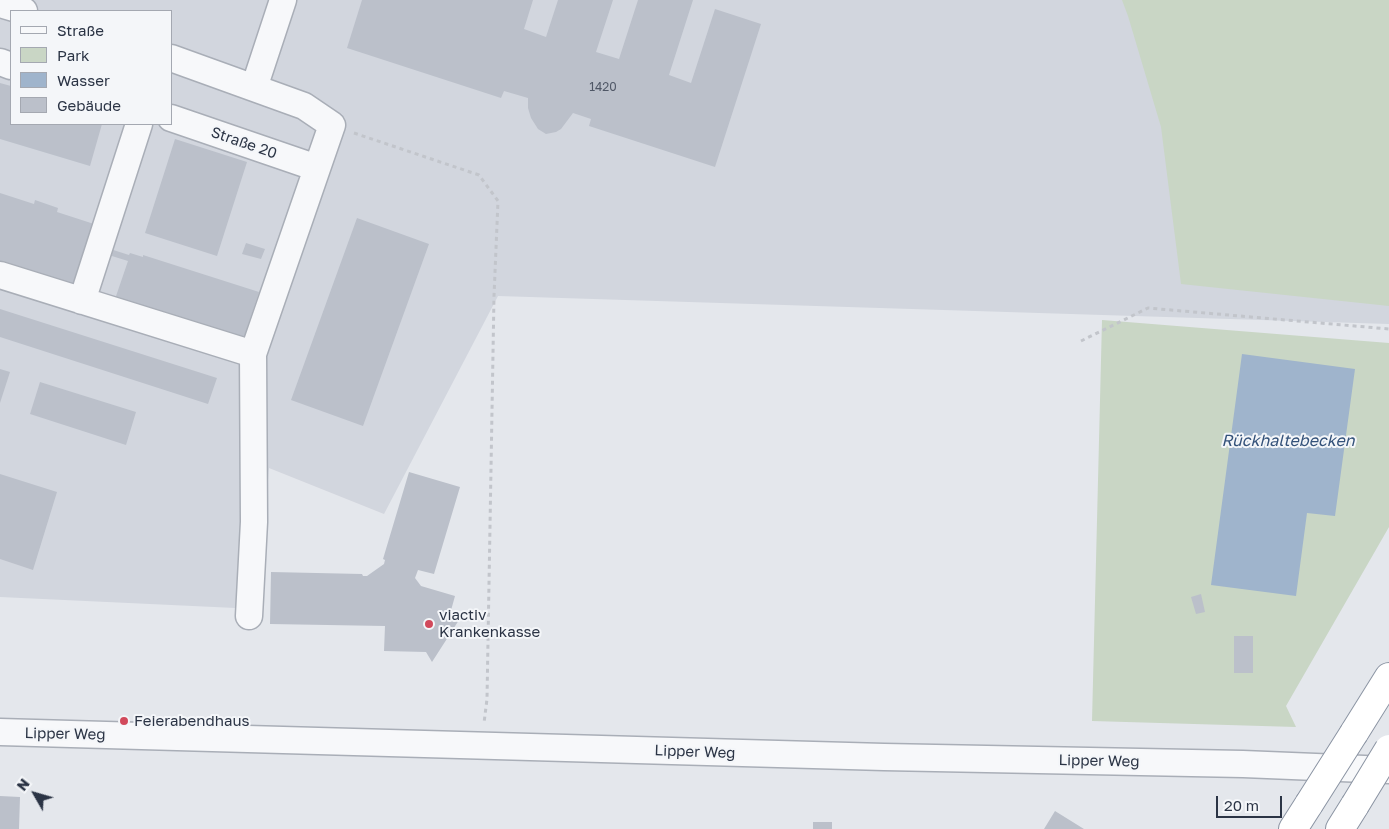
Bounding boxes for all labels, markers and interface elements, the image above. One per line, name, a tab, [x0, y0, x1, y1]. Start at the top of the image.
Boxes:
legend	[10, 10, 172, 125]
text: Straße	[57, 21, 104, 39]
text: Park	[57, 46, 89, 64]
text: Wasser	[57, 71, 110, 89]
house number: 1420	[589, 80, 617, 94]
text: Gebäude	[57, 96, 121, 114]
street label: Straße 20	[209, 123, 279, 163]
water label: Rückhaltebecken	[1221, 431, 1355, 451]
place label: viactiv Krankenkasse	[439, 606, 540, 641]
marker: viactiv Krankenkasse	[423, 618, 435, 630]
place label: Feierabendhaus	[134, 712, 249, 730]
marker: Feierabendhaus	[118, 715, 130, 727]
street label: Lipper Weg	[24, 724, 106, 744]
street label: Lipper Weg	[654, 742, 736, 762]
street label: Lipper Weg	[1058, 751, 1140, 771]
north arrow	[10, 769, 60, 819]
text: N	[13, 775, 33, 794]
scale bar	[1219, 786, 1285, 818]
text: 20 m	[1224, 796, 1259, 814]

